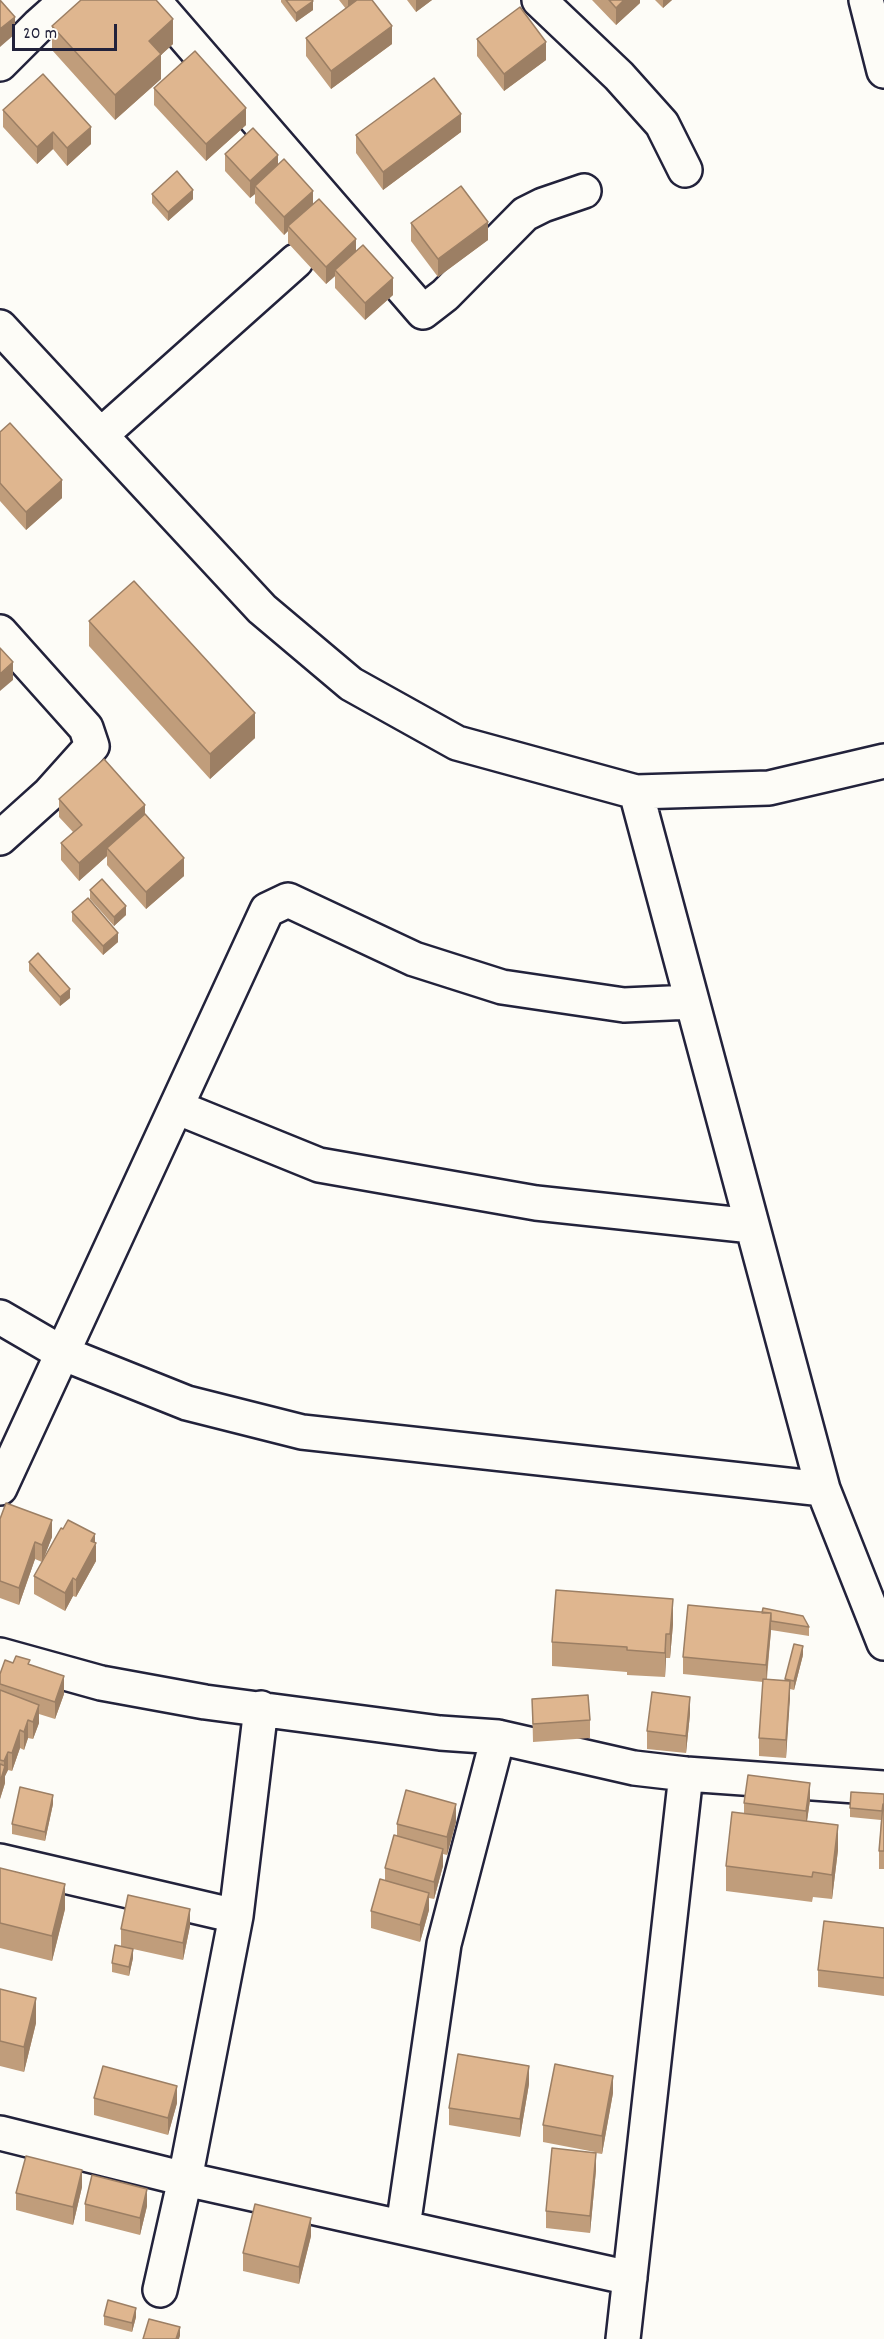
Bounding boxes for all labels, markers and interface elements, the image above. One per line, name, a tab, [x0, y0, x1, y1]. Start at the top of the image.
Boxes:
scale bar	[15, 12, 120, 50]
text: 20 m	[23, 22, 57, 47]

